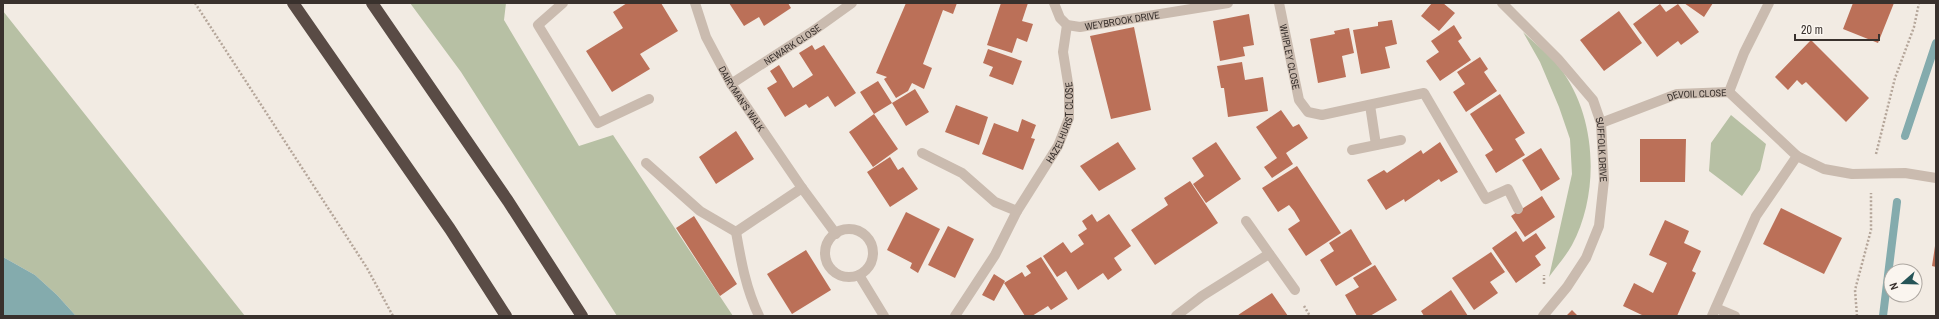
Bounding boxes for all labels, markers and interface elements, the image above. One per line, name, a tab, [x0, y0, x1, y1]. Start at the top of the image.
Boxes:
street label: WEYBROOK DRIVE	[1084, 8, 1161, 33]
scale bar	[1795, 16, 1879, 42]
street label: NEWARK CLOSE	[761, 21, 824, 68]
text: 20 m	[1801, 22, 1823, 38]
street label: WHIPLEY CLOSE	[1276, 23, 1303, 91]
street label: DAIRYMAN'S WALK	[716, 64, 768, 134]
street label: HAZELHURST CLOSE	[1043, 81, 1076, 165]
street label: DEVOIL CLOSE	[1665, 86, 1727, 104]
street label: SUFFOLK DRIVE	[1592, 115, 1610, 182]
north arrow	[1883, 263, 1923, 303]
text: N	[1886, 281, 1901, 292]

